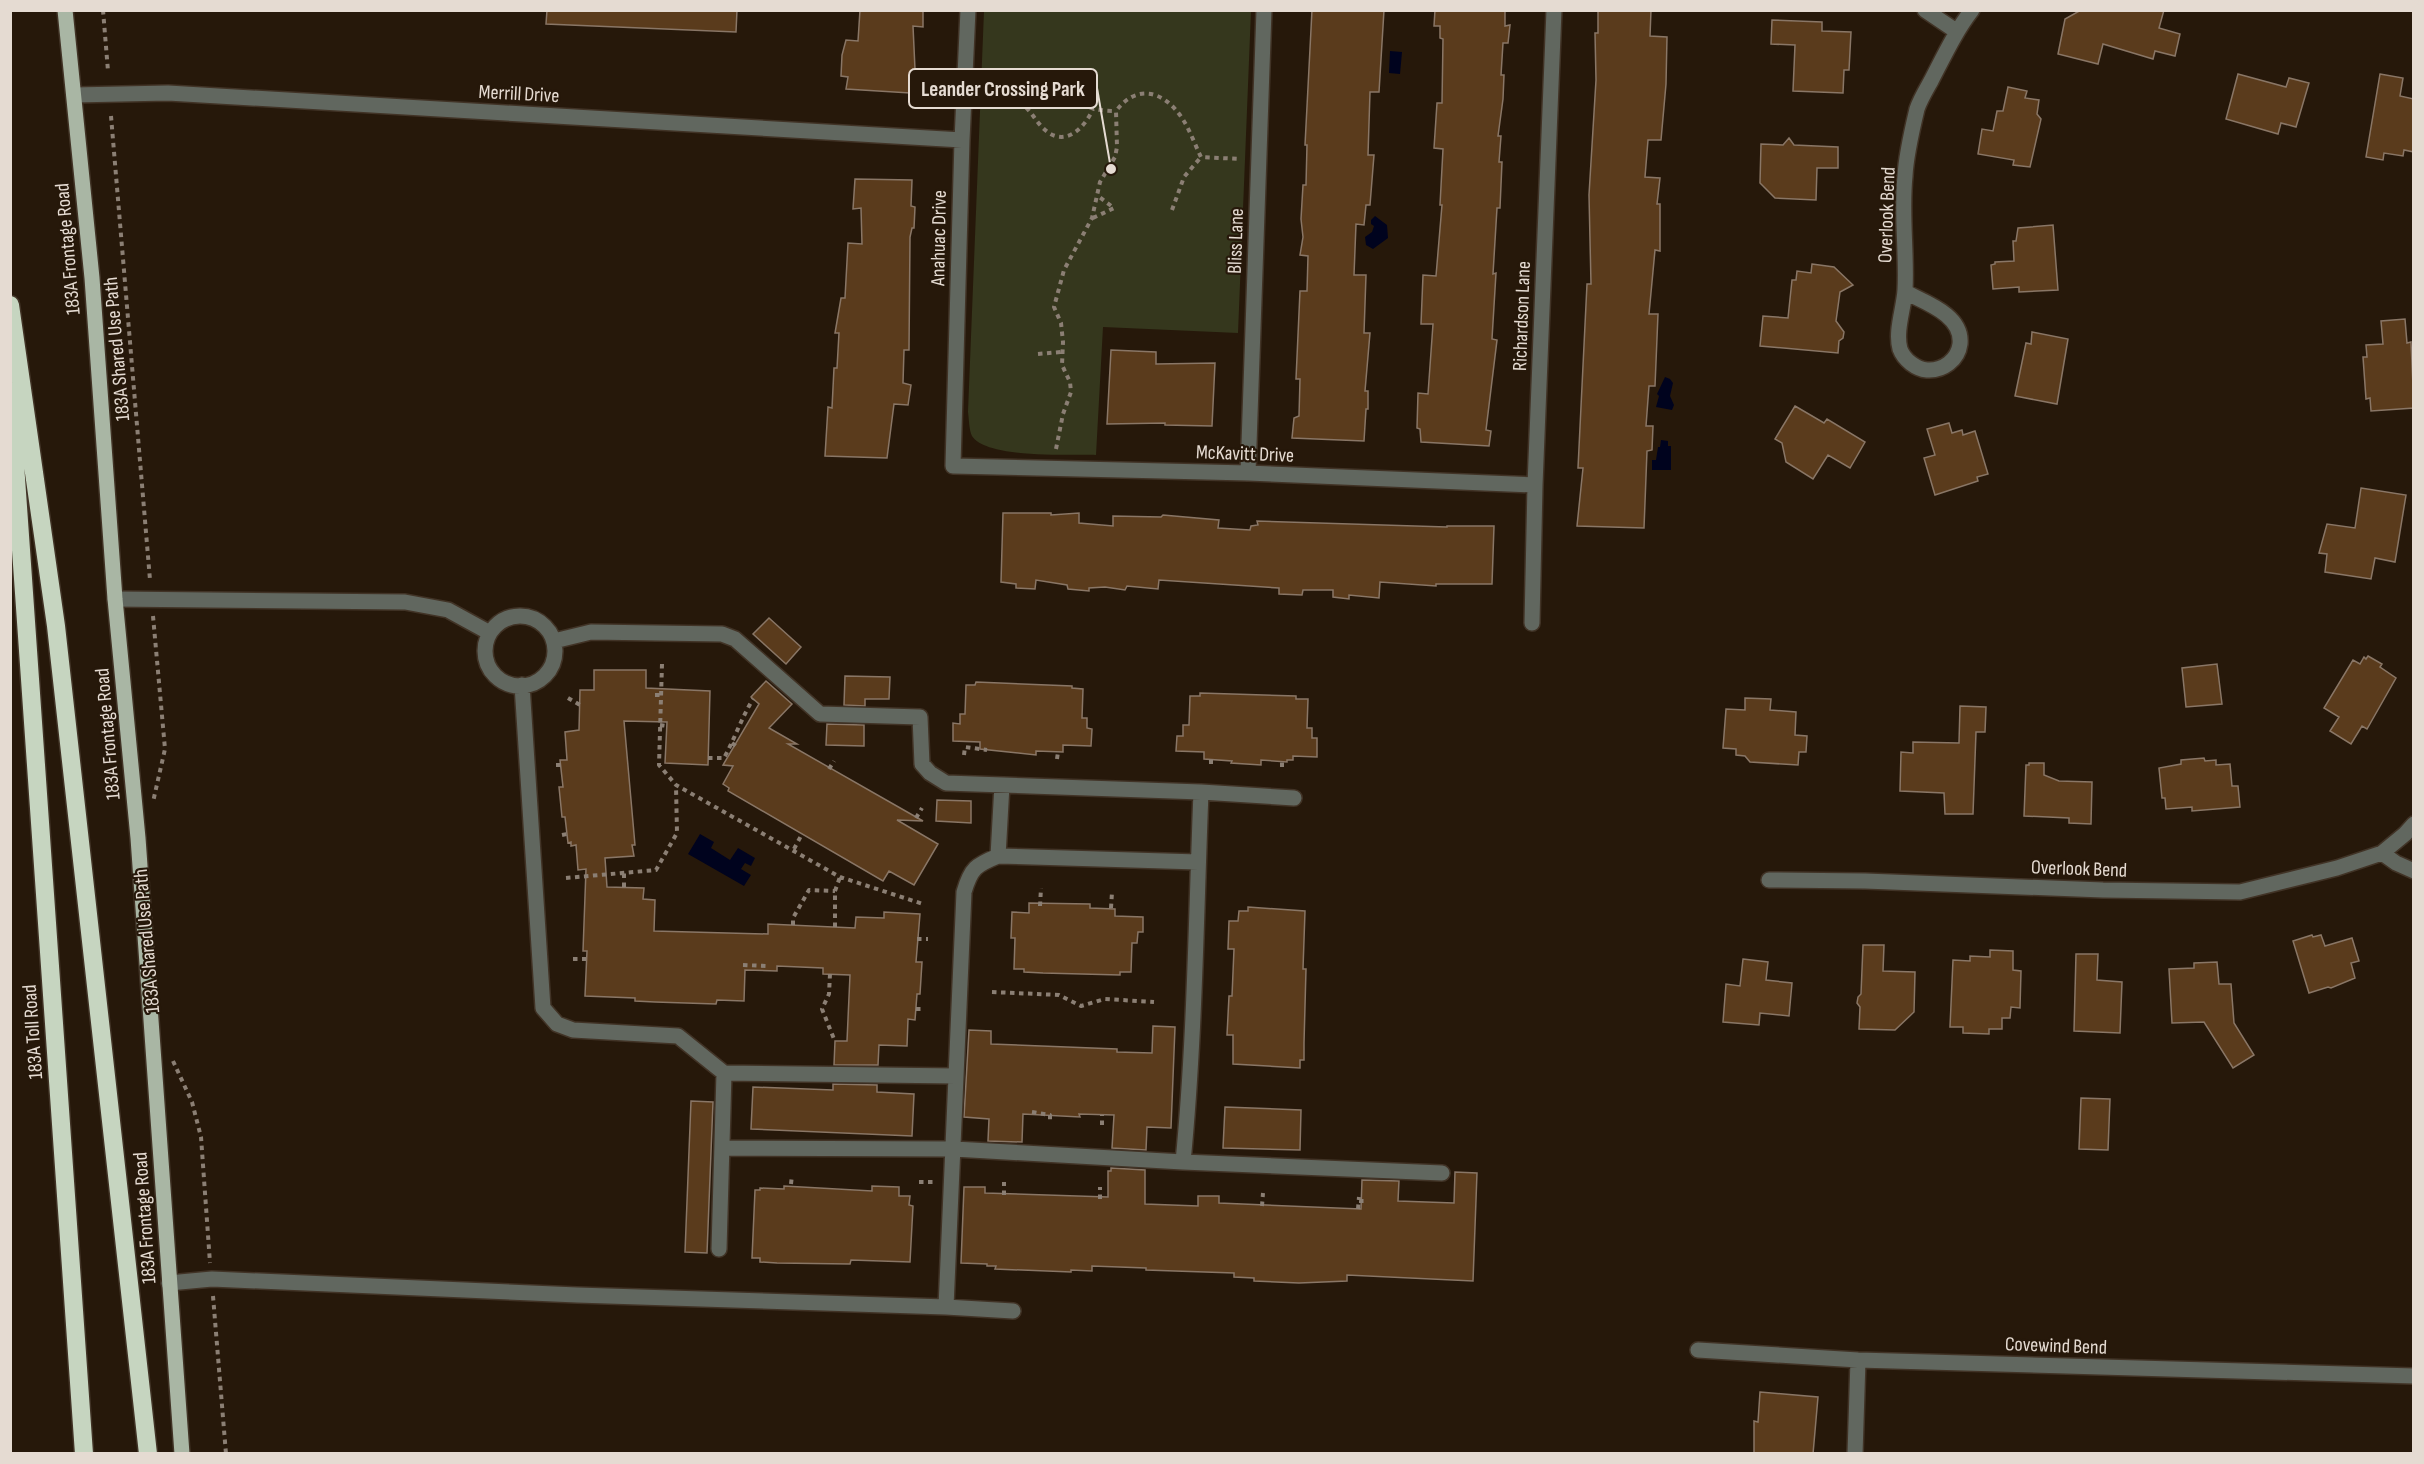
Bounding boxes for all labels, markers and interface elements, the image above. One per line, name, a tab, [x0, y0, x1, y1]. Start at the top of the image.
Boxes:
callout: Leander Crossing Park	[909, 69, 1097, 108]
text: Leander Crossing Park	[921, 77, 1085, 102]
street label: Merrill Drive	[478, 80, 560, 108]
street label: Overlook Bend	[1873, 167, 1901, 264]
street label: 183A Frontage Road	[50, 182, 86, 316]
street label: Anahuac Drive	[926, 190, 952, 287]
street label: Bliss Lane	[1223, 208, 1249, 274]
street label: Richardson Lane	[1508, 261, 1536, 371]
street label: 183A Shared Use Path	[99, 276, 135, 422]
street label: McKavitt Drive	[1196, 440, 1294, 468]
street label: 183A Frontage Road	[90, 667, 126, 801]
street label: Overlook Bend	[2030, 855, 2127, 883]
street label: 183A Shared Use Path	[129, 868, 165, 1014]
street label: 183A Toll Road	[18, 984, 48, 1080]
street label: 183A Frontage Road	[128, 1151, 162, 1285]
street label: Covewind Bend	[2005, 1332, 2107, 1360]

